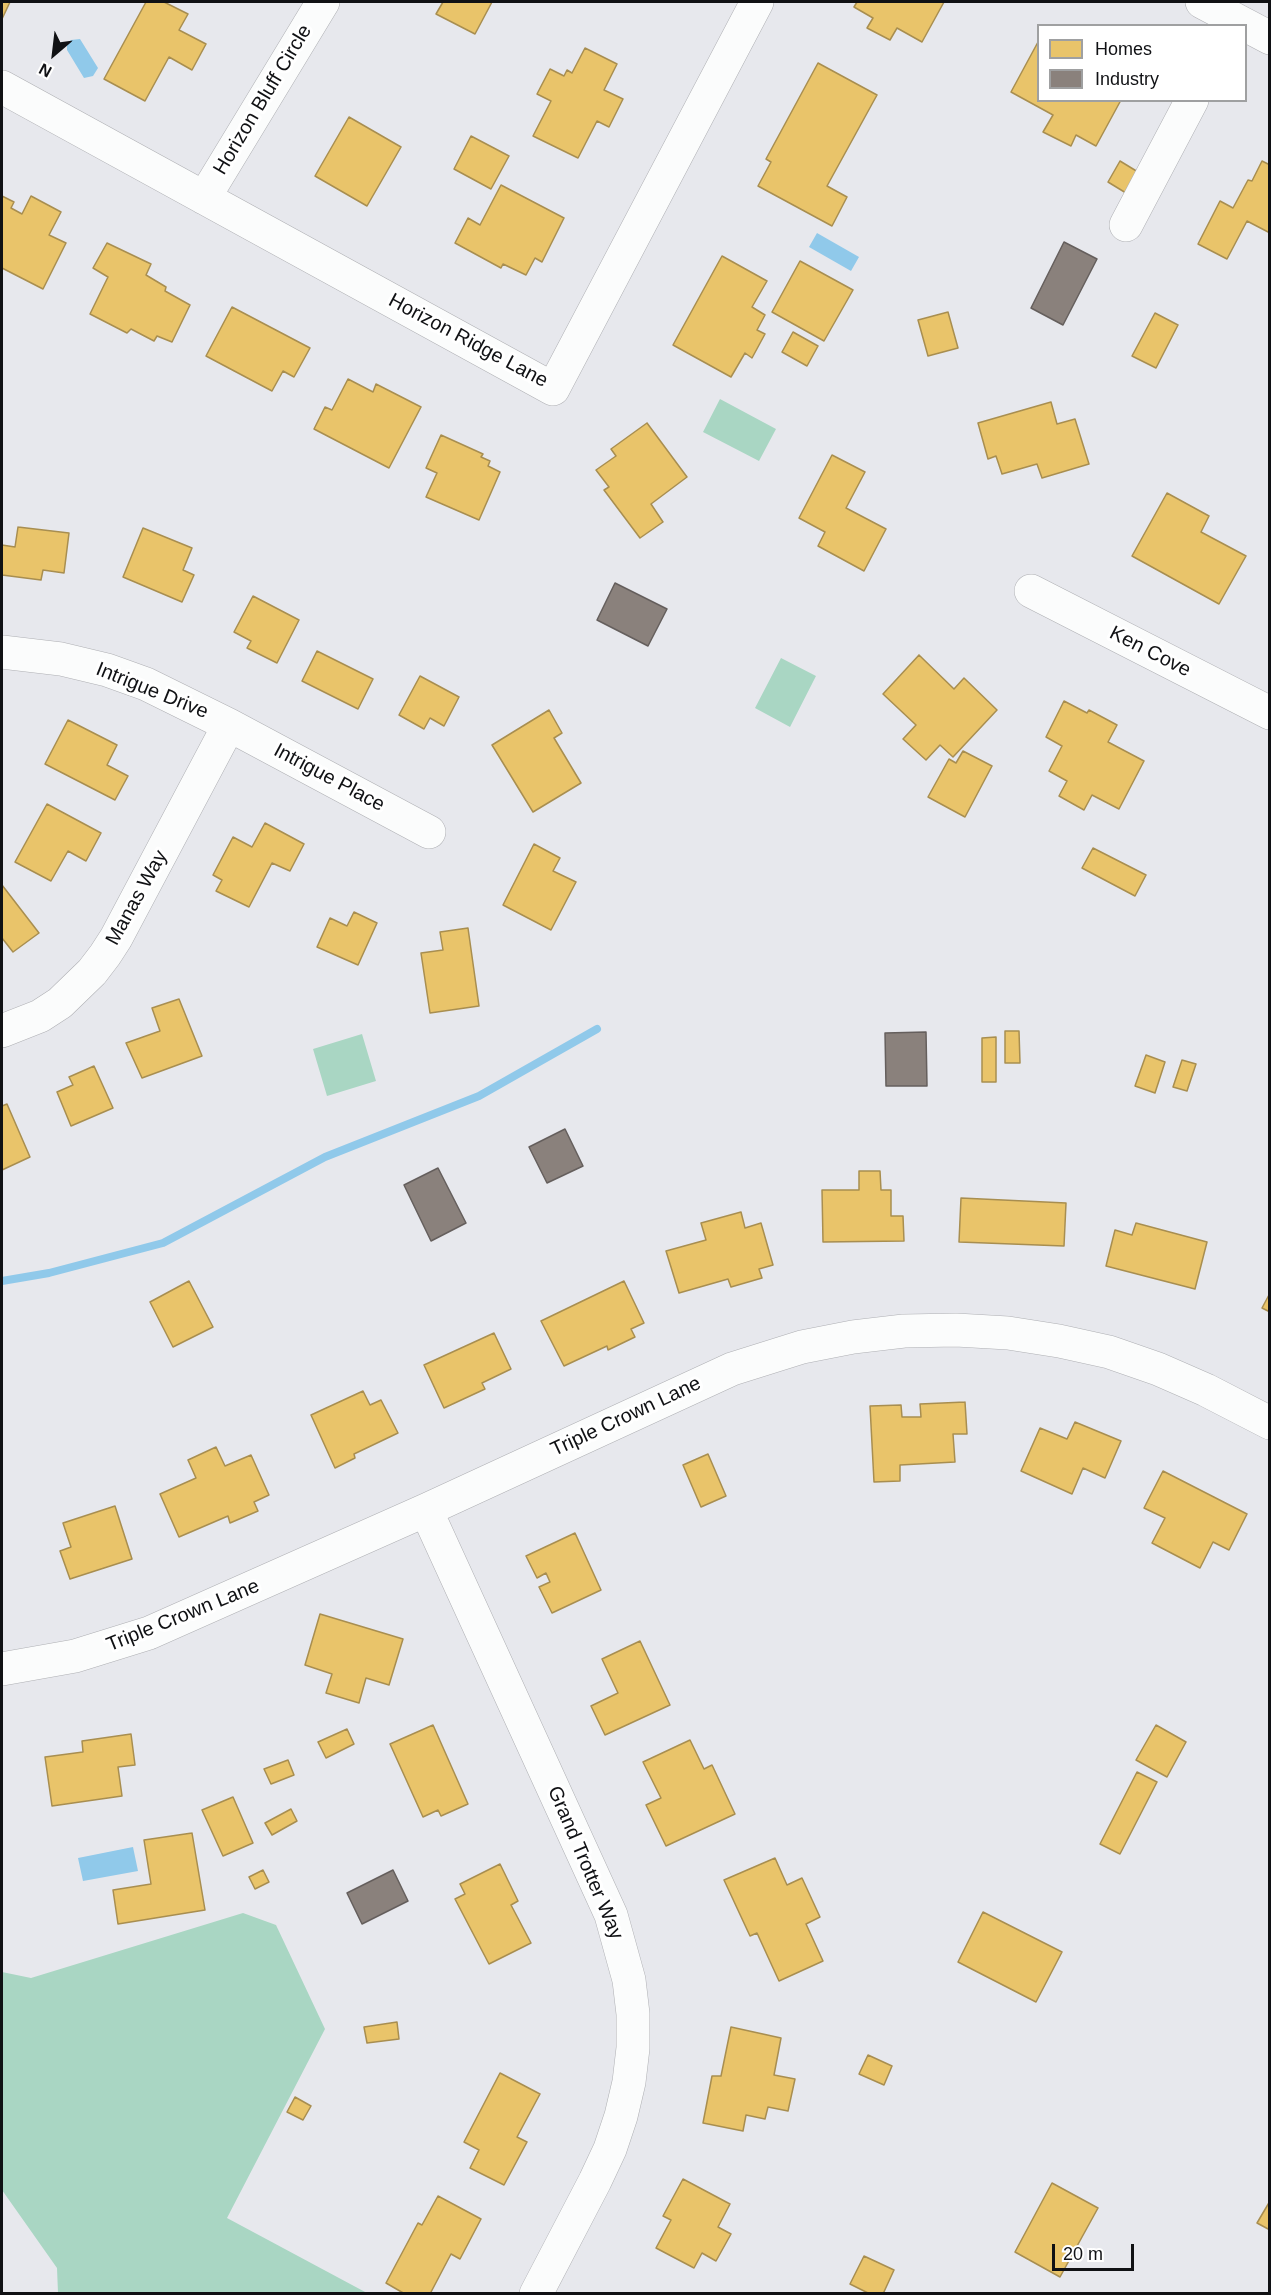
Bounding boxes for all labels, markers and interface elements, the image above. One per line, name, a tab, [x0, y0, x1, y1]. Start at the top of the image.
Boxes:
street label: Horizon Bluff Circle	[209, 21, 317, 179]
north arrow	[24, 24, 84, 84]
legend	[1037, 24, 1247, 102]
text: Homes	[1095, 39, 1152, 59]
text: N	[36, 60, 54, 81]
text: Industry	[1095, 69, 1159, 89]
street label: Horizon Ridge Lane	[384, 289, 552, 393]
street label: Ken Cove	[1105, 621, 1195, 683]
street label: Intrigue Drive	[92, 658, 212, 724]
street label: Intrigue Place	[269, 739, 389, 817]
street label: Manas Way	[101, 846, 173, 950]
street label: Triple Crown Lane	[547, 1372, 705, 1462]
street label: Triple Crown Lane	[103, 1574, 263, 1658]
street label: Grand Trotter Way	[542, 1783, 628, 1943]
scale bar	[1055, 2232, 1138, 2270]
text: 20 m	[1063, 2244, 1103, 2264]

